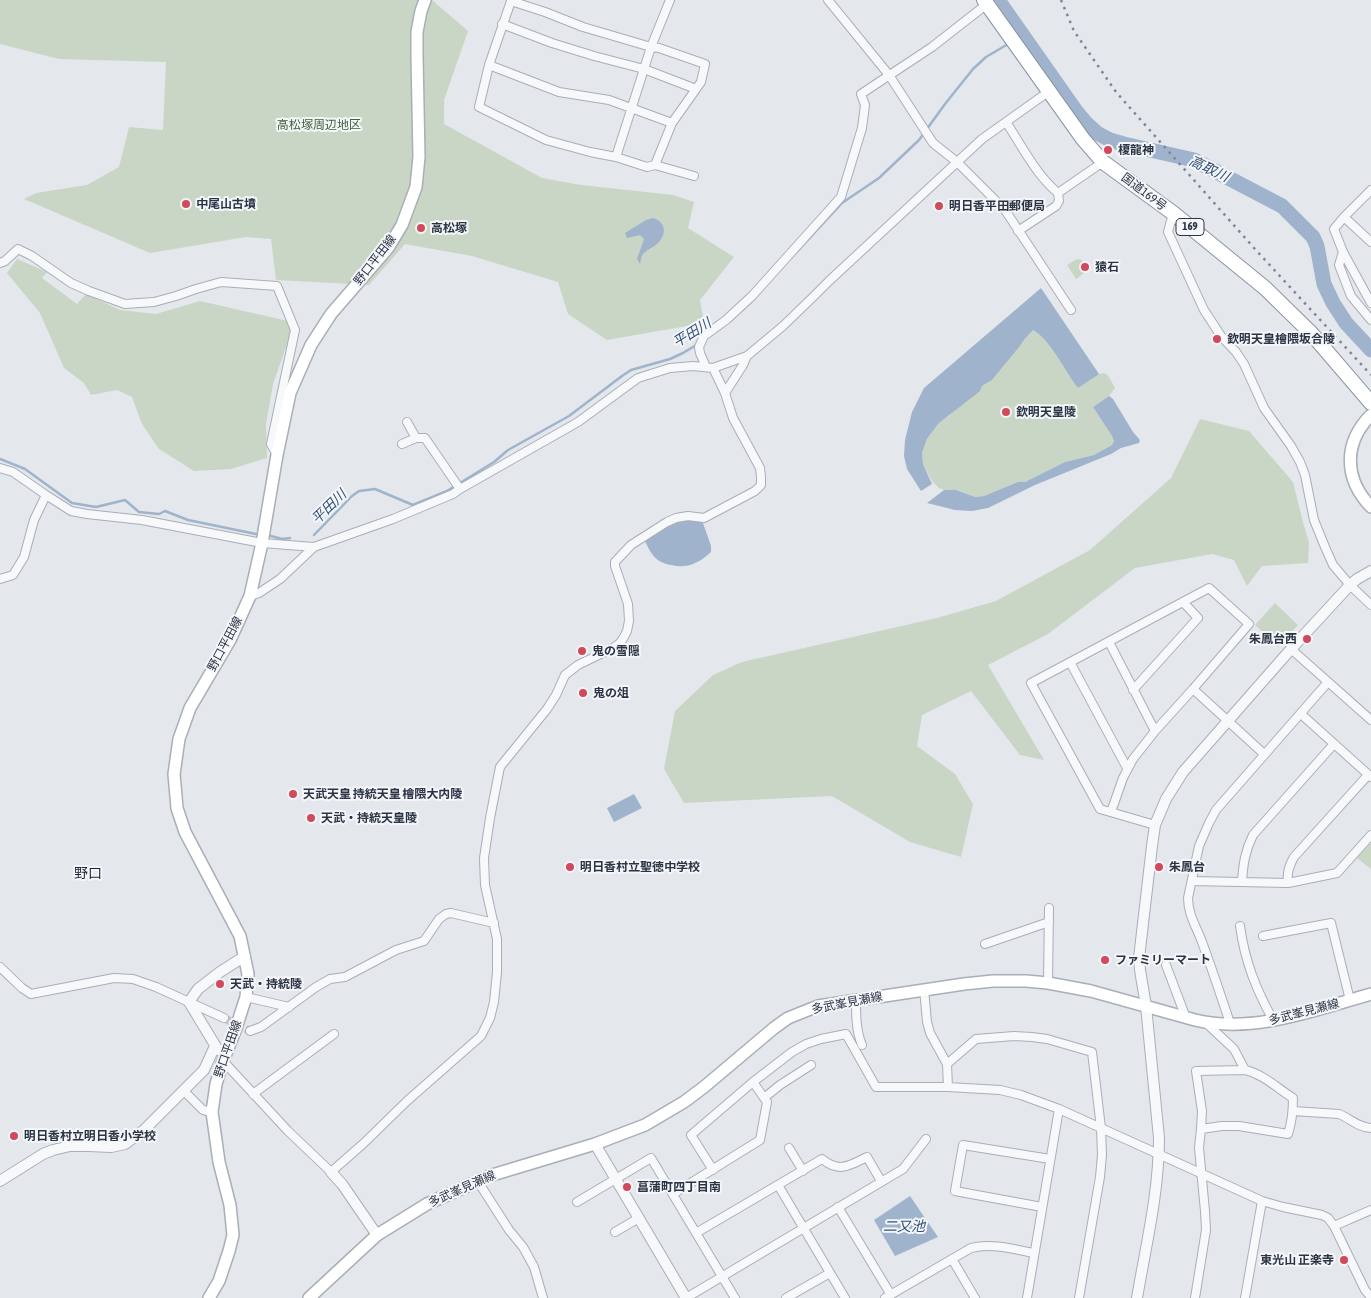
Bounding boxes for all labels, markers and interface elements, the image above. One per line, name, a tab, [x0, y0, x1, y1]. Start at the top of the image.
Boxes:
park label: 高松塚周辺地区	[277, 118, 361, 132]
place label: 榎龍神	[1118, 143, 1154, 157]
marker: 榎龍神	[1102, 144, 1114, 156]
water label: 高取川	[1186, 153, 1232, 185]
street label: 国道169号	[1119, 170, 1169, 214]
place label: 中尾山古墳	[196, 197, 256, 211]
marker: 中尾山古墳	[180, 198, 192, 210]
place label: 明日香平田郵便局	[949, 199, 1045, 213]
marker: 明日香平田郵便局	[933, 200, 945, 212]
road number: 169	[1176, 218, 1204, 236]
place label: 高松塚	[431, 221, 467, 235]
marker: 高松塚	[415, 222, 427, 234]
street label: 野口平田線	[351, 232, 399, 288]
place label: 猿石	[1095, 260, 1119, 274]
marker: 猿石	[1079, 261, 1091, 273]
water label: 平田川	[670, 315, 714, 351]
place label: 欽明天皇檜隈坂合陵	[1227, 332, 1335, 346]
marker: 欽明天皇檜隈坂合陵	[1211, 333, 1223, 345]
place label: 欽明天皇陵	[1016, 405, 1076, 419]
marker: 欽明天皇陵	[1000, 406, 1012, 418]
water label: 平田川	[308, 486, 350, 528]
street label: 野口平田線	[205, 614, 245, 674]
place label: 朱鳳台西	[1249, 632, 1297, 646]
marker: 朱鳳台西	[1301, 633, 1313, 645]
place label: 鬼の雪隠	[592, 644, 640, 658]
marker: 鬼の雪隠	[576, 645, 588, 657]
place label: 鬼の俎	[593, 686, 629, 700]
marker: 鬼の俎	[577, 687, 589, 699]
place label: 天武天皇 持統天皇 檜隈大内陵	[303, 787, 462, 801]
marker: 天武天皇 持統天皇 檜隈大内陵	[287, 788, 299, 800]
place label: 天武・持統天皇陵	[321, 811, 417, 825]
marker: 天武・持統天皇陵	[305, 812, 317, 824]
place label: 明日香村立聖徳中学校	[580, 860, 700, 874]
place label: 朱鳳台	[1169, 860, 1205, 874]
marker: 明日香村立聖徳中学校	[564, 861, 576, 873]
marker: 朱鳳台	[1153, 861, 1165, 873]
district label: 野口	[74, 866, 102, 882]
place label: ファミリーマート	[1115, 953, 1211, 967]
marker: ファミリーマート	[1099, 954, 1111, 966]
place label: 天武・持統陵	[230, 977, 302, 991]
marker: 天武・持統陵	[214, 978, 226, 990]
street label: 多武峯見瀬線	[810, 989, 884, 1017]
street label: 多武峯見瀬線	[1267, 996, 1341, 1028]
street label: 野口平田線	[211, 1018, 245, 1080]
place label: 明日香村立明日香小学校	[24, 1129, 156, 1143]
marker: 明日香村立明日香小学校	[8, 1130, 20, 1142]
street label: 多武峯見瀬線	[426, 1168, 498, 1210]
place label: 菖蒲町四丁目南	[637, 1180, 721, 1194]
marker: 菖蒲町四丁目南	[621, 1181, 633, 1193]
water label: 二又池	[883, 1219, 925, 1235]
place label: 東光山 正楽寺	[1260, 1253, 1334, 1267]
marker: 東光山 正楽寺	[1338, 1254, 1350, 1266]

